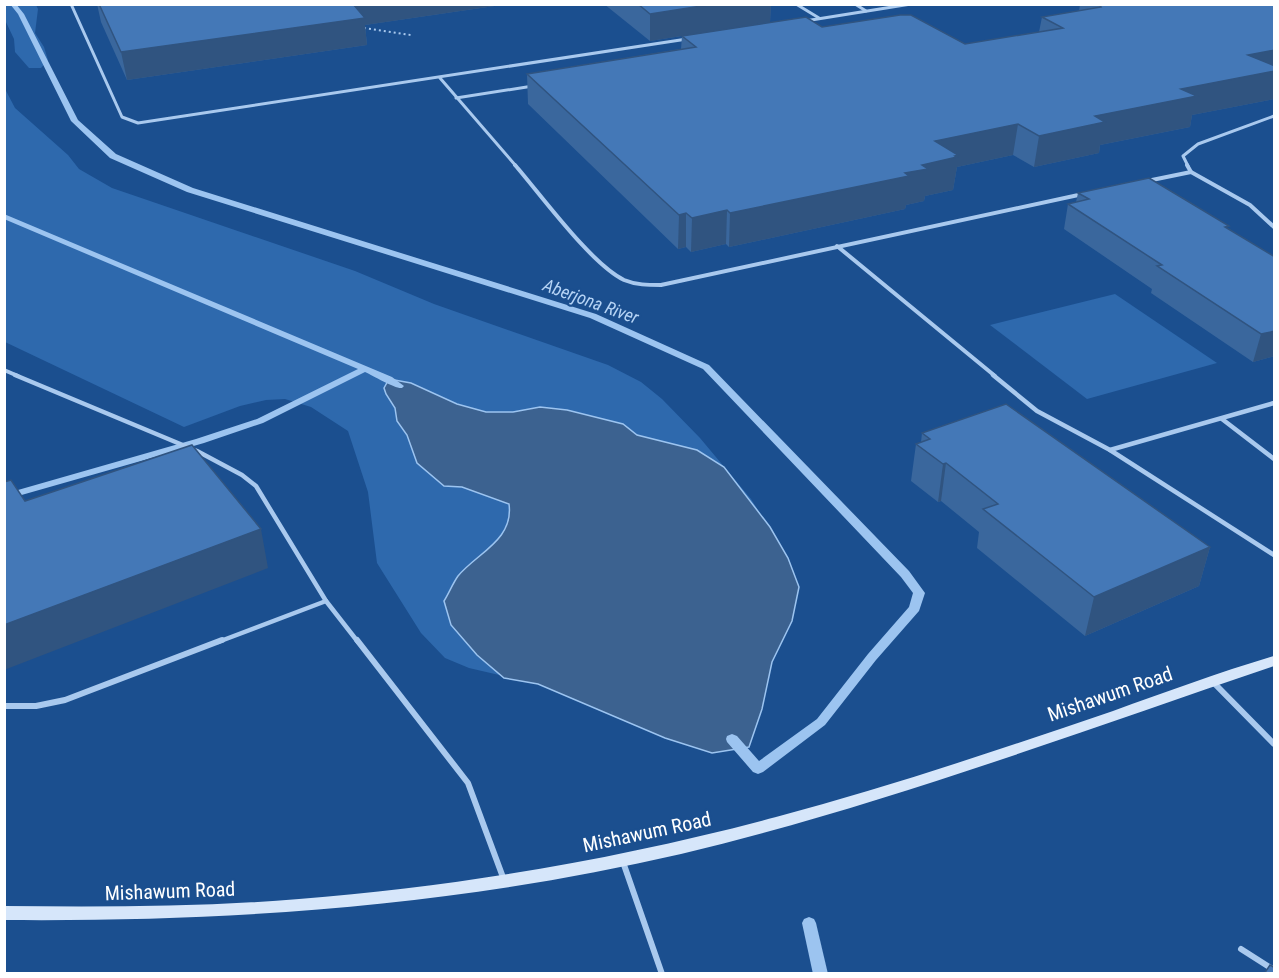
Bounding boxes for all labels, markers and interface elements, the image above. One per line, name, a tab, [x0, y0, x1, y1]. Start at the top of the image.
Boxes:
water label: Aberjona River	[540, 274, 642, 328]
street label: Mishawum Road	[1044, 661, 1176, 727]
street label: Mishawum Road	[581, 807, 713, 857]
street label: Mishawum Road	[104, 877, 236, 905]

